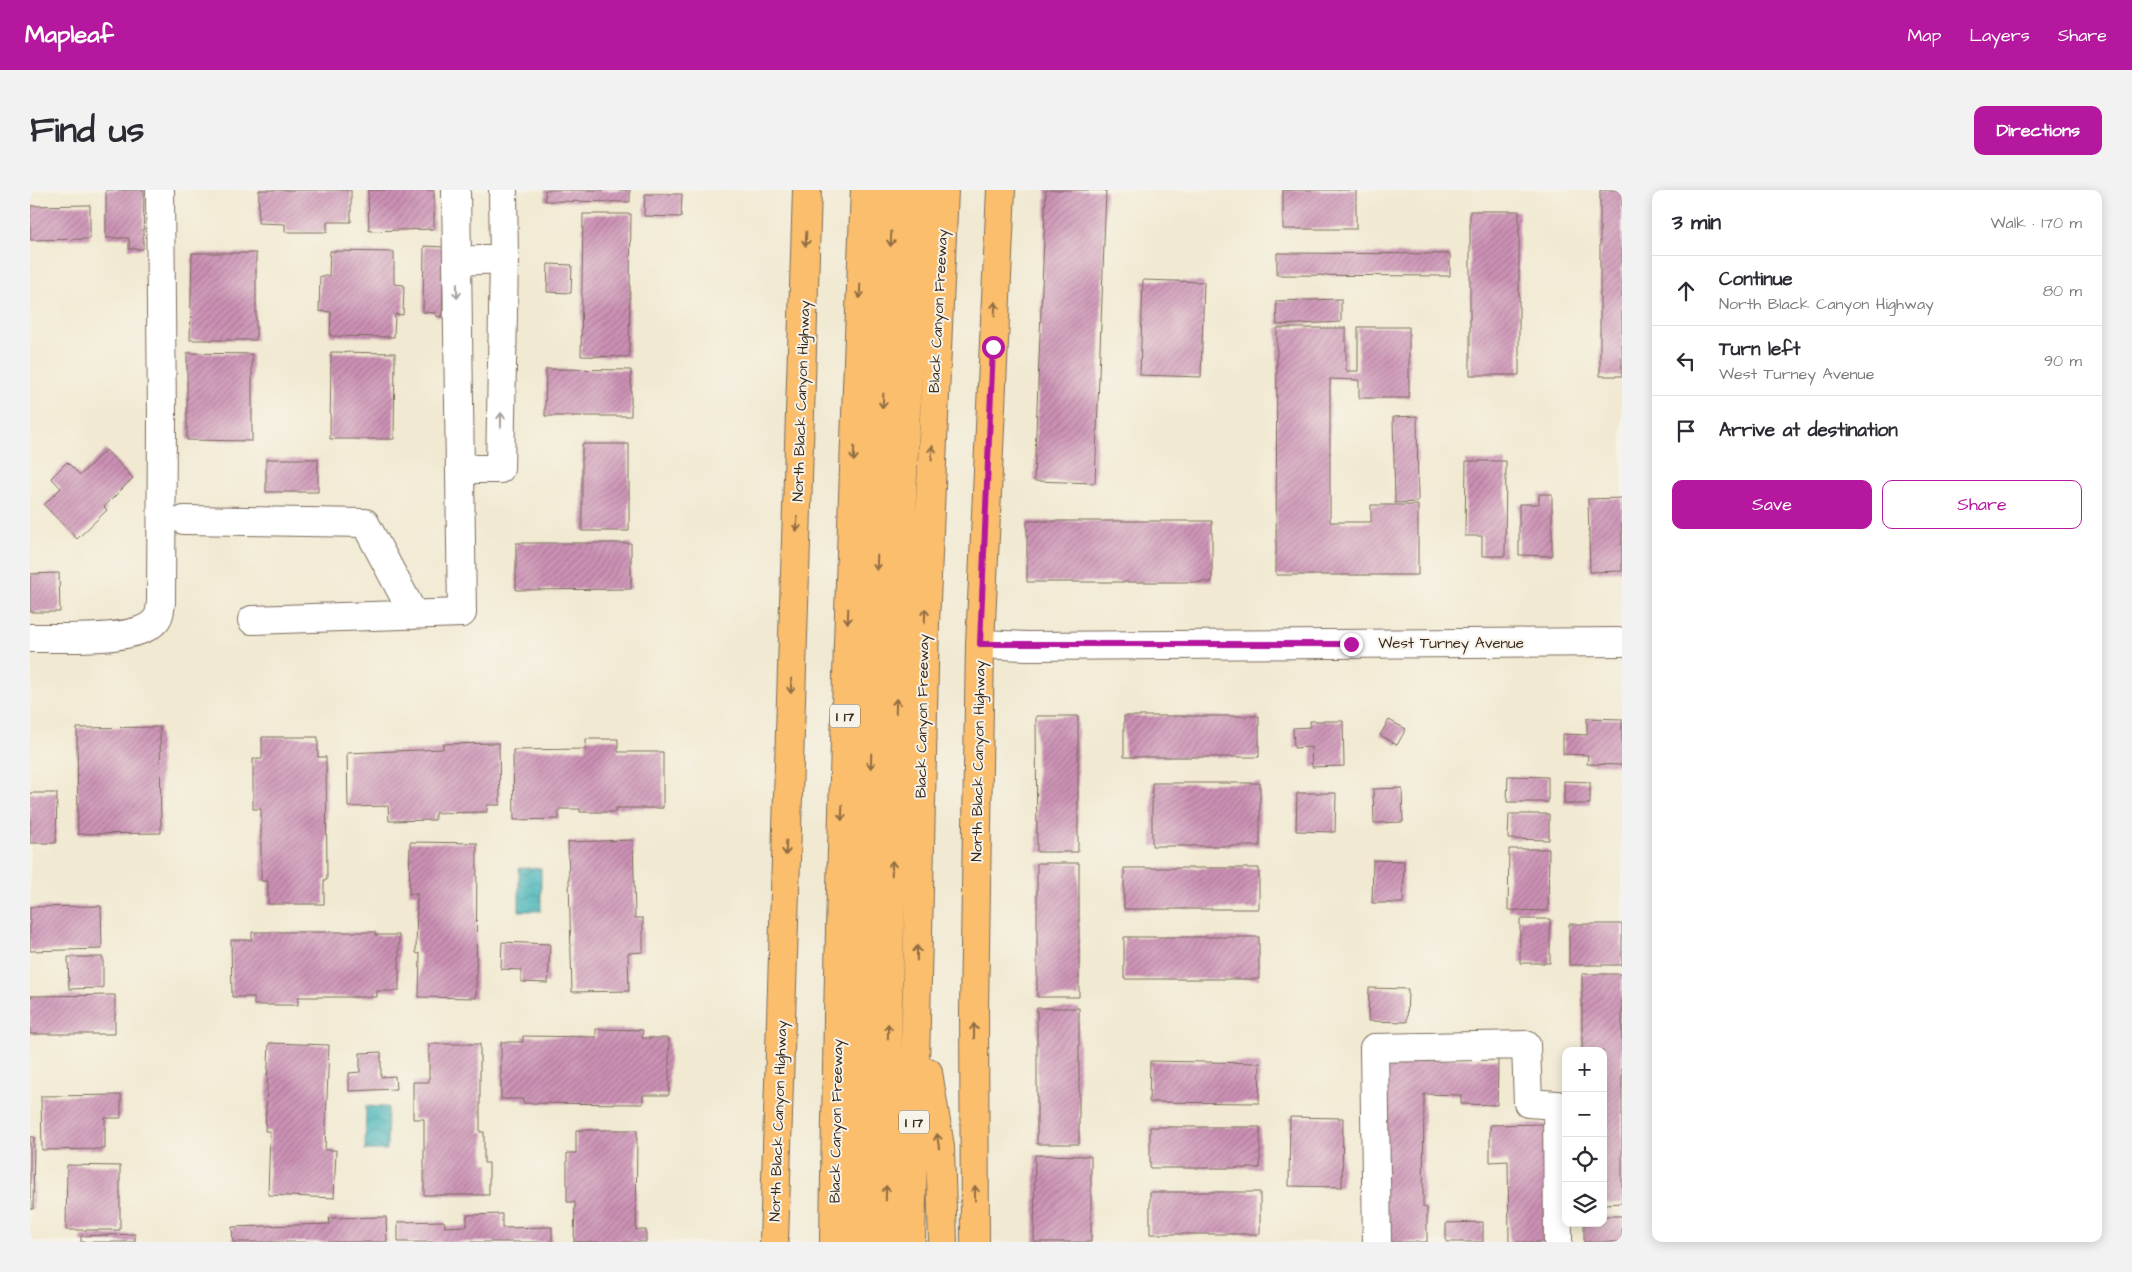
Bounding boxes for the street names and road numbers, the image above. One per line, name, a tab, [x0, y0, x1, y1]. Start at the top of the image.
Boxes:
street label: Black Canyon Freeway	[924, 228, 954, 394]
street label: North Black Canyon Highway	[787, 300, 817, 502]
street label: West Turney Avenue	[1378, 633, 1524, 655]
street label: Black Canyon Freeway	[911, 634, 935, 798]
street label: North Black Canyon Highway	[966, 660, 992, 862]
road number: I 17	[830, 704, 860, 728]
street label: North Black Canyon Highway	[764, 1020, 794, 1222]
street label: Black Canyon Freeway	[825, 1039, 849, 1203]
road number: I 17	[899, 1110, 929, 1134]

